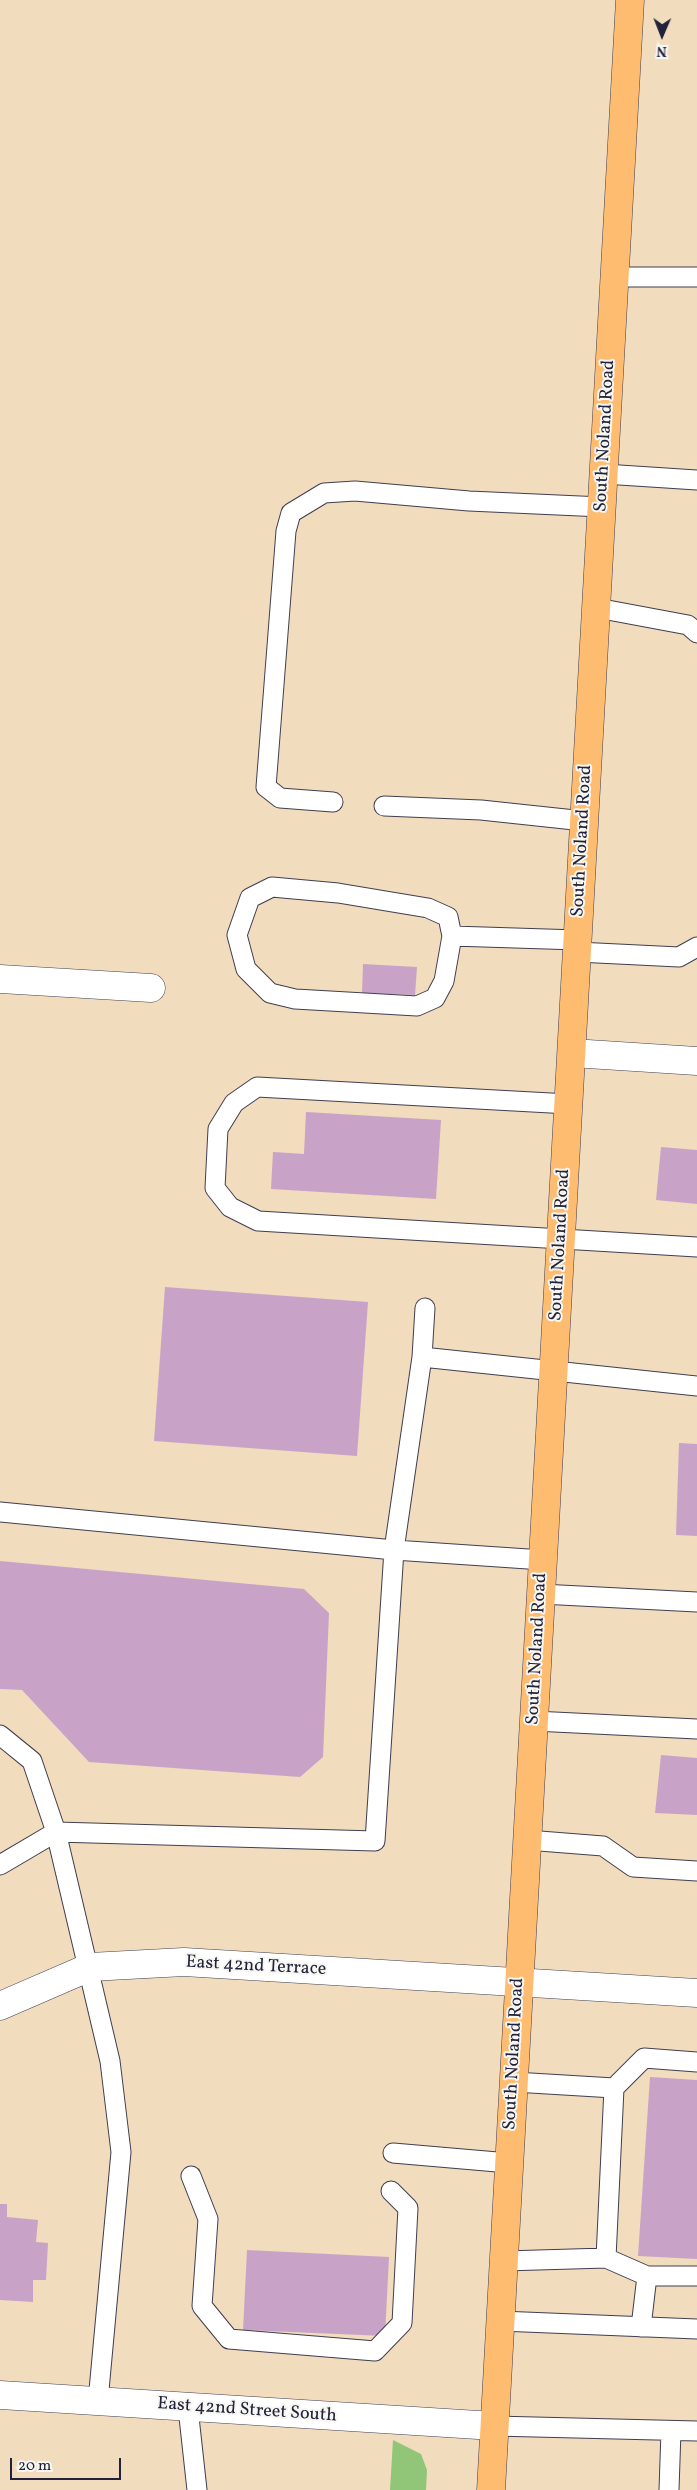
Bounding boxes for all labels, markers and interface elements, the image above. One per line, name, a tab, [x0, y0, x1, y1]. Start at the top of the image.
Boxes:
north arrow	[637, 10, 687, 60]
text: N	[656, 41, 667, 60]
street label: South Noland Road	[591, 359, 621, 513]
street label: South Noland Road	[568, 764, 598, 918]
street label: South Noland Road	[546, 1168, 576, 1322]
street label: South Noland Road	[523, 1572, 553, 1726]
street label: East 42nd Terrace	[185, 1953, 327, 1981]
street label: South Noland Road	[500, 1977, 530, 2131]
street label: East 42nd Street South	[157, 2394, 337, 2428]
scale bar	[12, 2448, 124, 2480]
text: 20 m	[18, 2456, 51, 2477]

